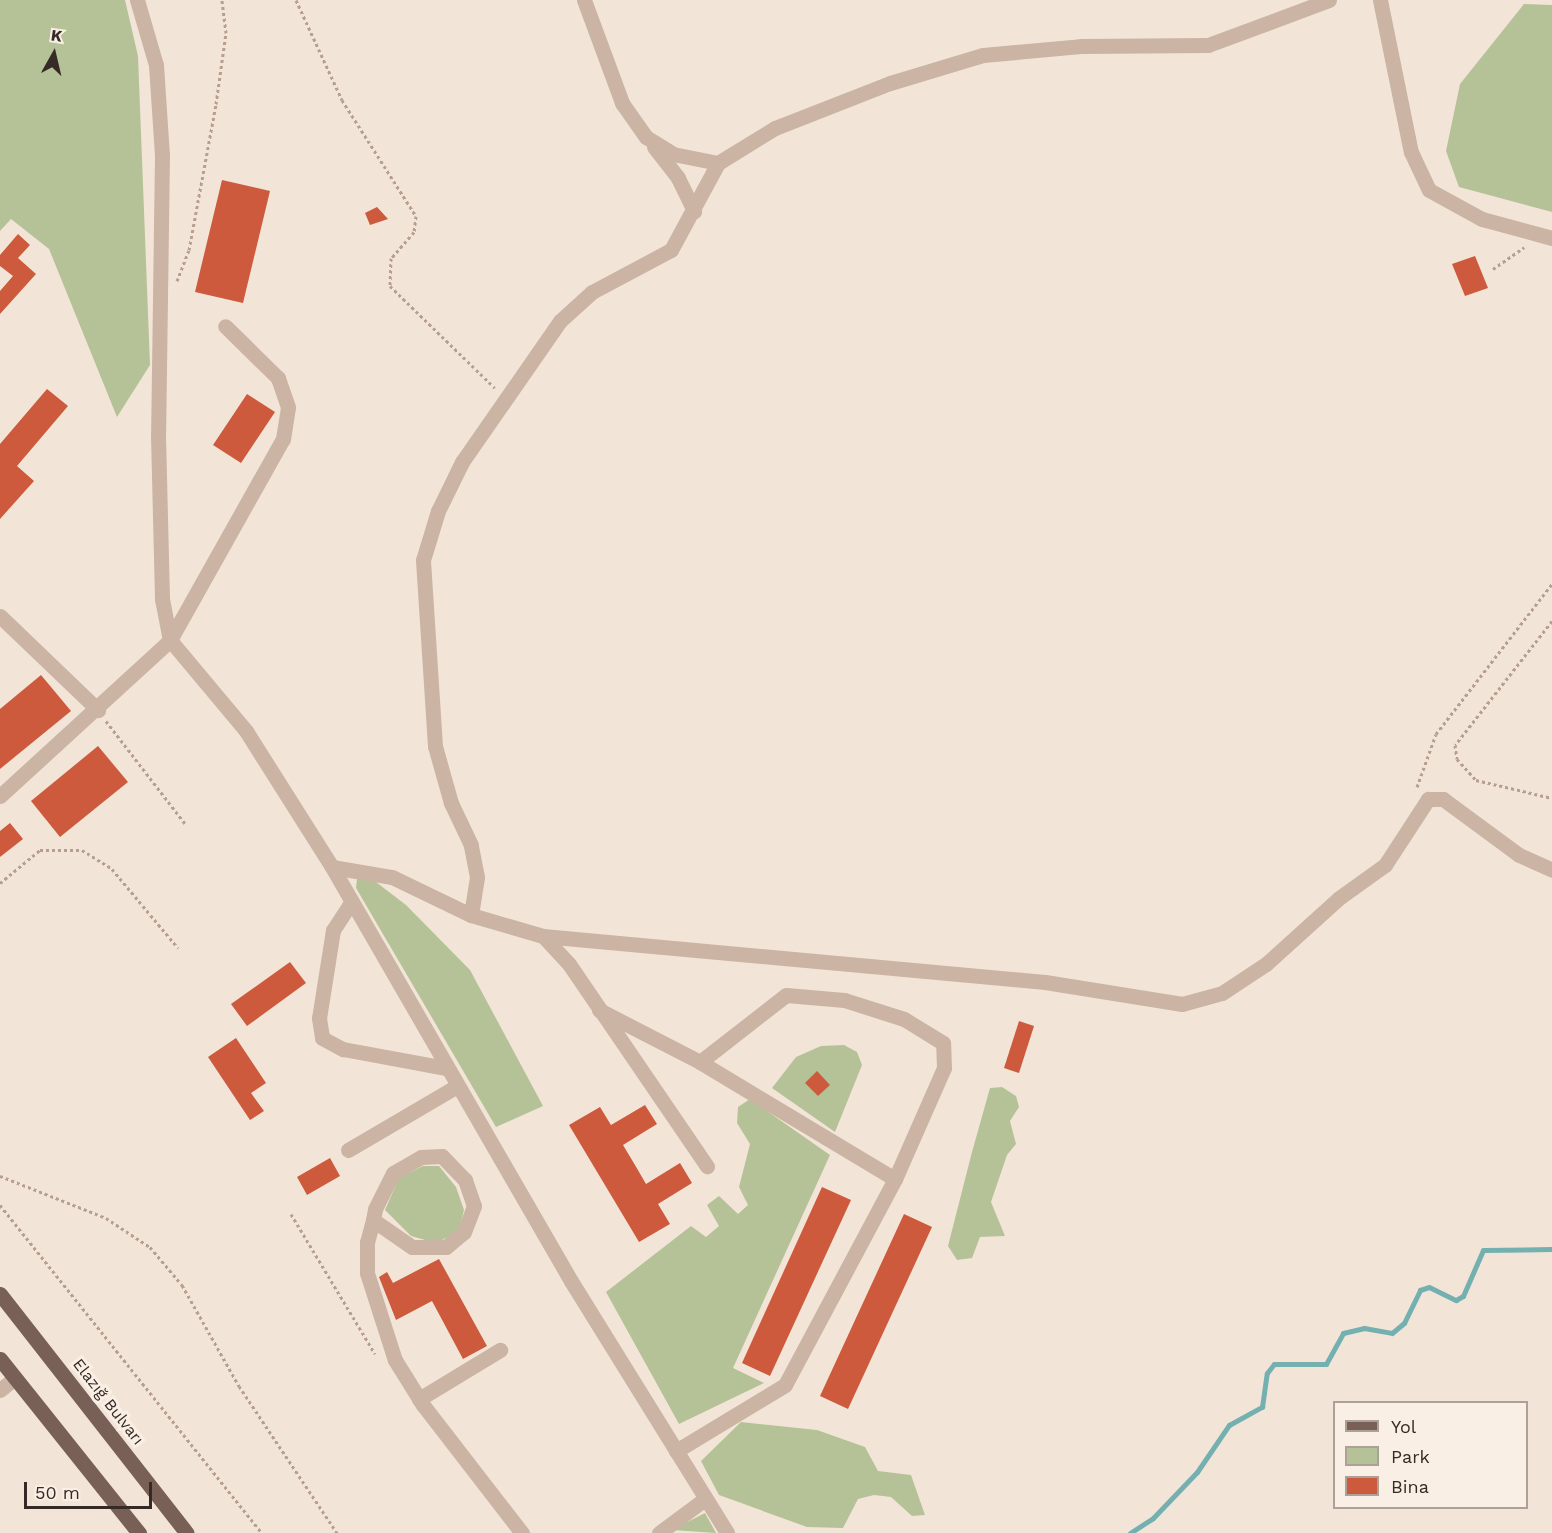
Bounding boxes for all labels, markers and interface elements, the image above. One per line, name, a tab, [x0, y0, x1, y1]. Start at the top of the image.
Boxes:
north arrow	[24, 24, 84, 84]
text: K	[50, 26, 63, 46]
street label: Elazığ Bulvarı	[68, 1355, 148, 1449]
legend	[1333, 1401, 1528, 1509]
text: Yol	[1391, 1416, 1416, 1437]
text: Park	[1391, 1446, 1430, 1467]
scale bar	[27, 1470, 154, 1508]
text: Bina	[1391, 1476, 1429, 1497]
text: 50 m	[35, 1482, 80, 1503]

